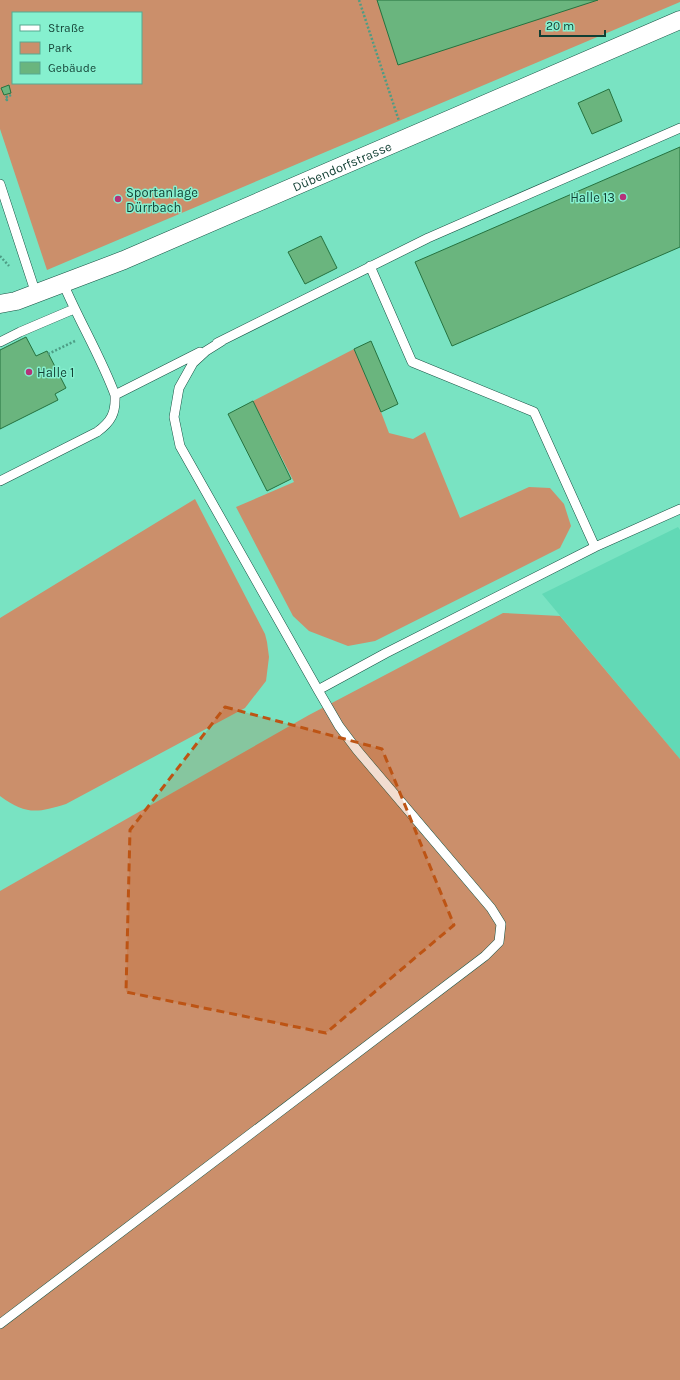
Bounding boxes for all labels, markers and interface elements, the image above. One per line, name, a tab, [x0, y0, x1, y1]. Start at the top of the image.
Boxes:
legend	[12, 12, 142, 84]
scale bar	[540, 12, 605, 38]
text: 20 m	[546, 19, 574, 33]
text: Straße	[48, 21, 84, 35]
text: Park	[48, 41, 73, 55]
text: Gebäude	[48, 61, 96, 75]
street label: Dübendorfstrasse	[290, 138, 394, 194]
place label: Sportanlage Dürrbach	[126, 185, 198, 215]
place label: Halle 13	[570, 190, 615, 205]
marker: Halle 13	[618, 192, 628, 202]
marker: Sportanlage Dürrbach	[113, 194, 123, 204]
place label: Halle 1	[37, 365, 74, 380]
marker: Halle 1	[24, 367, 34, 377]

